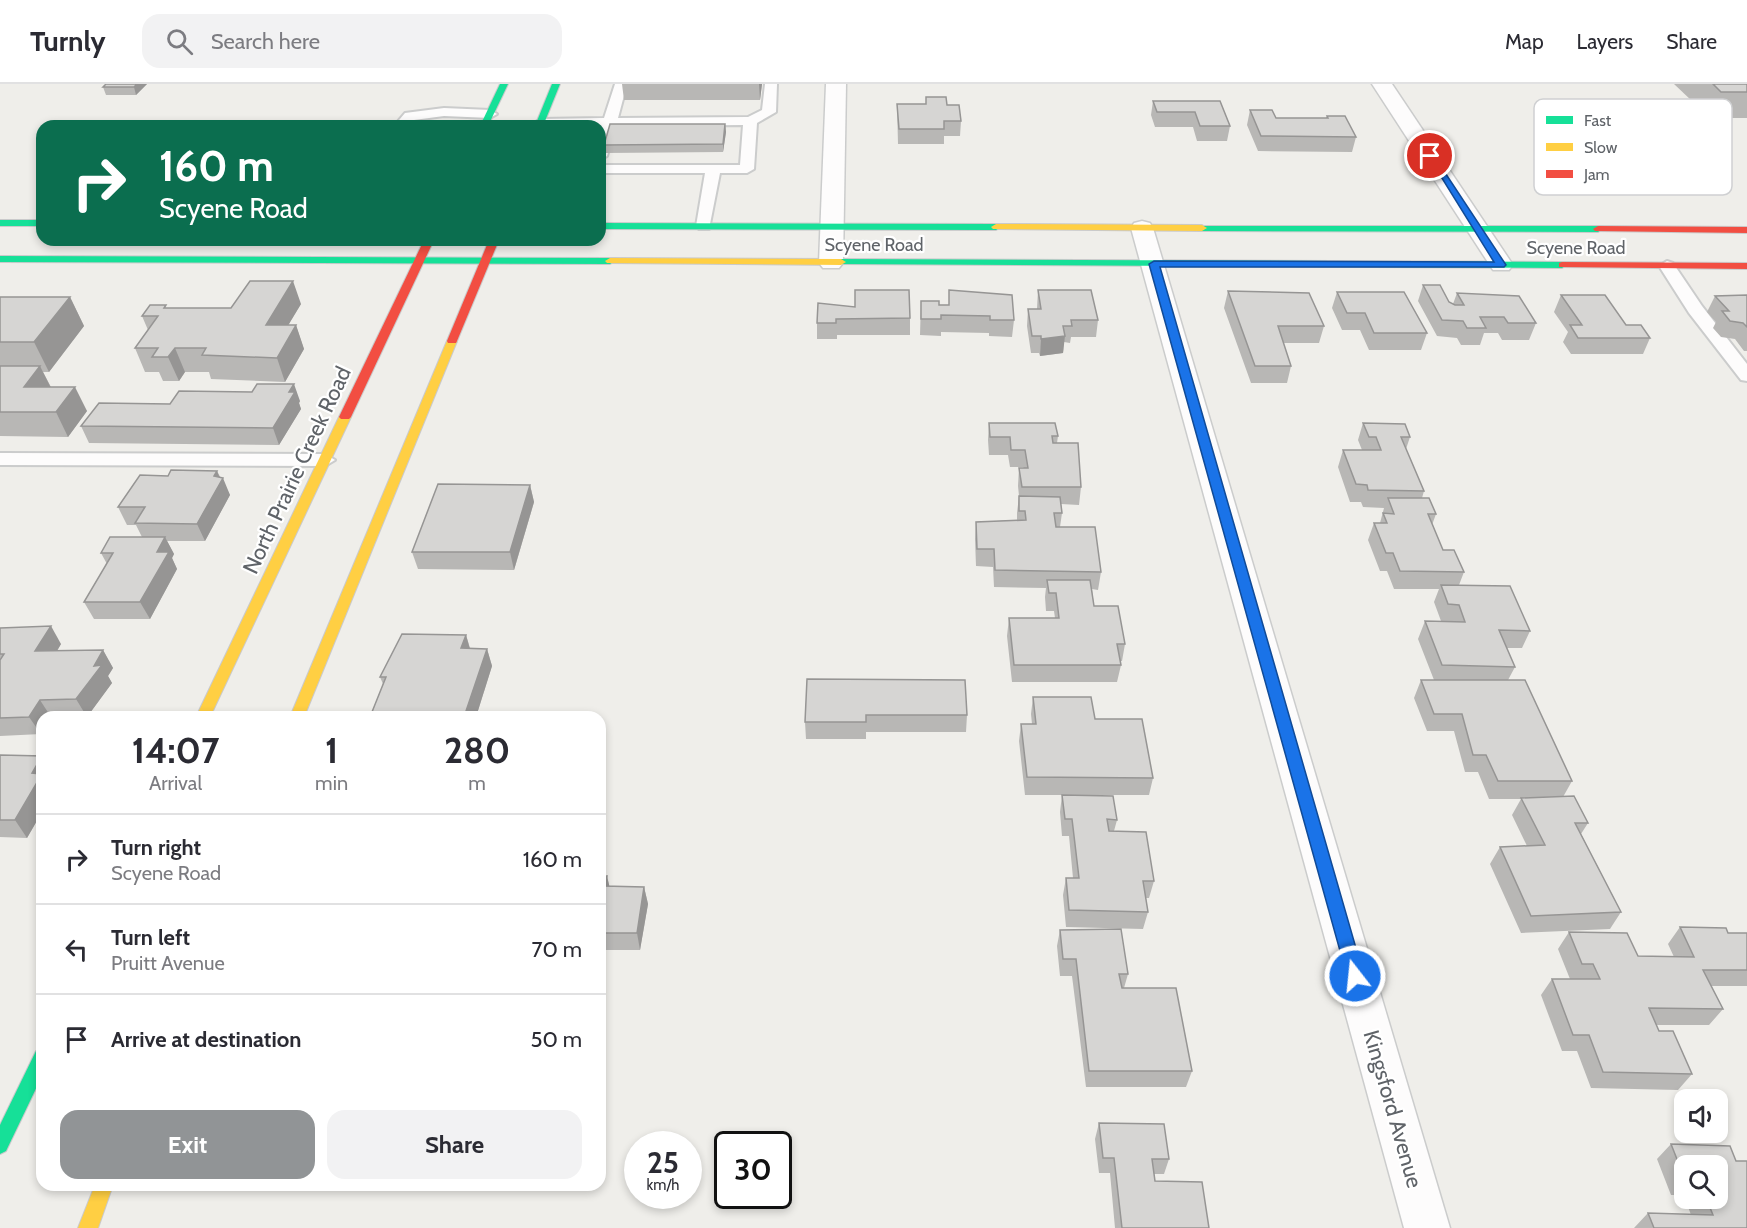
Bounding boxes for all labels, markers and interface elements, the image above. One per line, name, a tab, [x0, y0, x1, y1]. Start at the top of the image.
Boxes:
search box	[142, 14, 562, 68]
text: Turnly	[30, 24, 106, 58]
icon: search	[163, 25, 196, 58]
text: Search here	[211, 28, 320, 55]
text: Map	[1505, 29, 1544, 54]
text: Layers	[1577, 29, 1633, 54]
text: Share	[1666, 29, 1717, 54]
legend	[1534, 99, 1732, 195]
text: Fast	[1584, 111, 1612, 130]
pin	[1404, 130, 1455, 181]
text: Slow	[1584, 138, 1618, 157]
icon: arrive	[1413, 139, 1446, 172]
text: 160 m	[159, 140, 274, 192]
icon: right	[60, 144, 138, 222]
text: Jam	[1583, 165, 1610, 184]
text: Scyene Road	[159, 192, 308, 225]
street label: Scyene Road	[824, 234, 924, 256]
street label: Scyene Road	[1526, 237, 1626, 259]
street label: North Prairie Creek Road	[237, 362, 357, 578]
text: 14:07	[132, 728, 219, 772]
text: 1	[325, 728, 338, 772]
text: 280	[444, 728, 510, 772]
text: Arrival	[149, 771, 202, 795]
text: min	[315, 771, 348, 795]
text: m	[468, 771, 486, 795]
text: Turn right	[111, 834, 201, 861]
icon: right	[60, 843, 93, 876]
text: 160 m	[523, 846, 582, 873]
text: Scyene Road	[111, 861, 221, 885]
text: Turn left	[111, 924, 190, 951]
icon: left	[60, 933, 93, 966]
text: 70 m	[532, 936, 582, 963]
position arrow	[1323, 944, 1387, 1008]
text: Pruitt Avenue	[111, 951, 225, 975]
icon: arrive	[60, 1023, 93, 1056]
text: Arrive at destination	[111, 1026, 301, 1053]
text: 50 m	[530, 1026, 582, 1053]
street label: Kingsford Avenue	[1358, 1027, 1428, 1191]
map controls	[1674, 1089, 1728, 1209]
button: sound	[1674, 1089, 1728, 1143]
button: Exit	[60, 1110, 315, 1179]
button: Share	[327, 1110, 582, 1179]
speed limit sign: 30	[714, 1131, 792, 1209]
text: 25	[647, 1144, 679, 1181]
button: search	[1674, 1155, 1728, 1209]
text: km/h	[647, 1176, 679, 1194]

